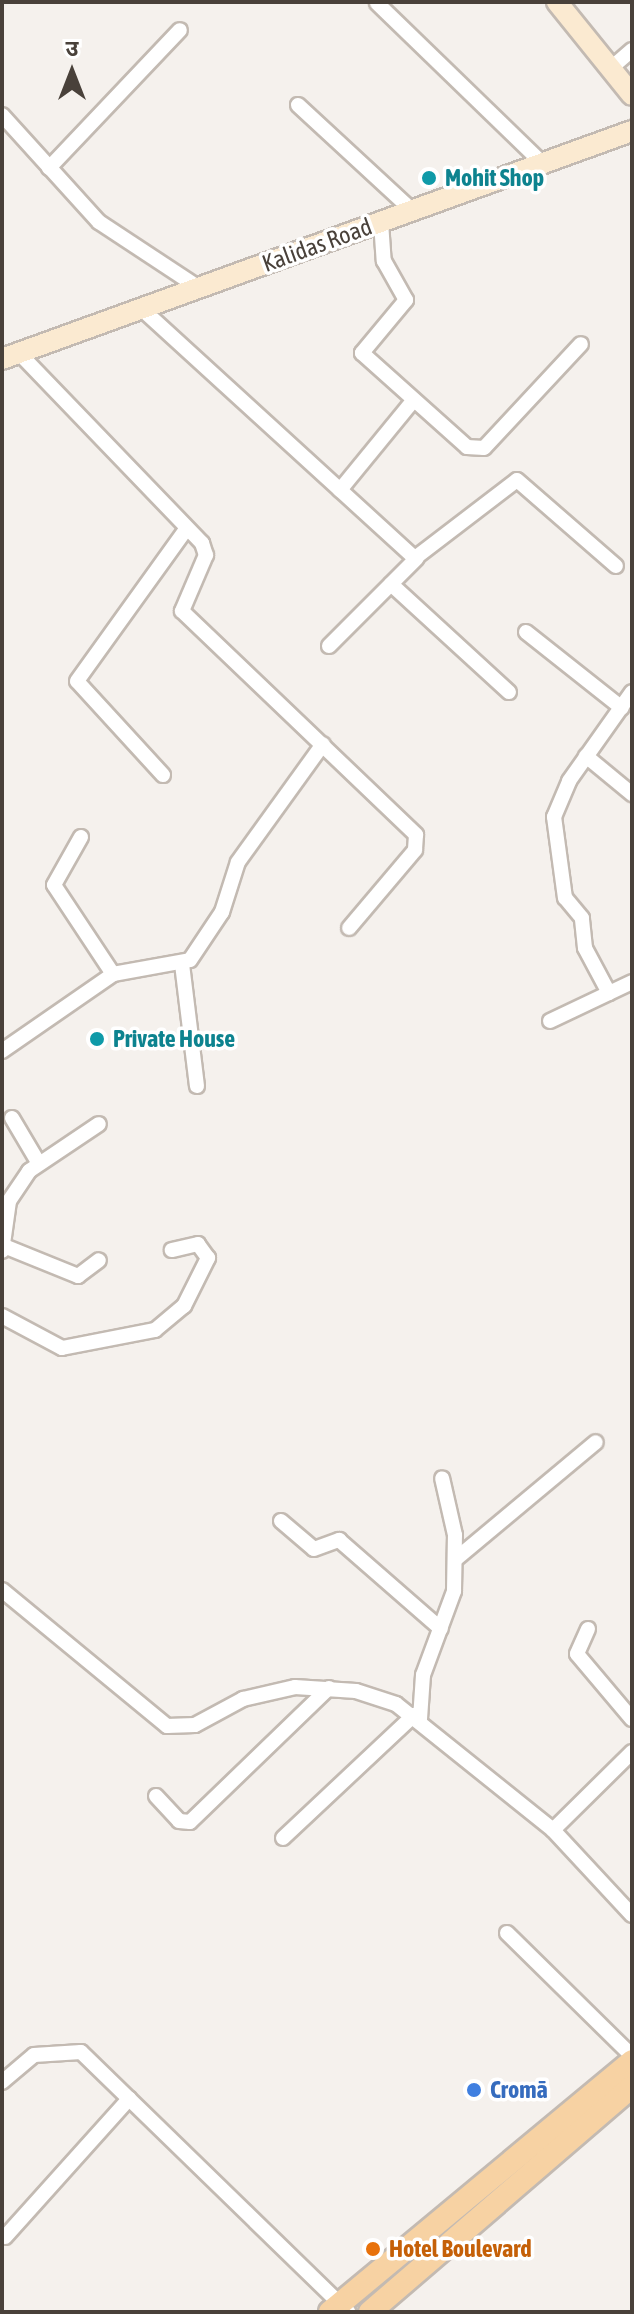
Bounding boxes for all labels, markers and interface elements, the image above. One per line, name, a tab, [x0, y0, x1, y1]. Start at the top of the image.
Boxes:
north arrow	[32, 32, 112, 112]
text: उ	[66, 35, 78, 61]
place label: Mohit Shop	[445, 164, 544, 192]
marker: Mohit Shop	[420, 169, 438, 187]
street label: Kalidas Road	[258, 212, 376, 278]
place label: Private House	[113, 1025, 235, 1053]
marker: Private House	[88, 1030, 106, 1048]
place label: Cromā	[490, 2076, 548, 2104]
marker: Cromā	[465, 2081, 483, 2099]
place label: Hotel Boulevard	[389, 2235, 532, 2263]
marker: Hotel Boulevard	[364, 2240, 382, 2258]

